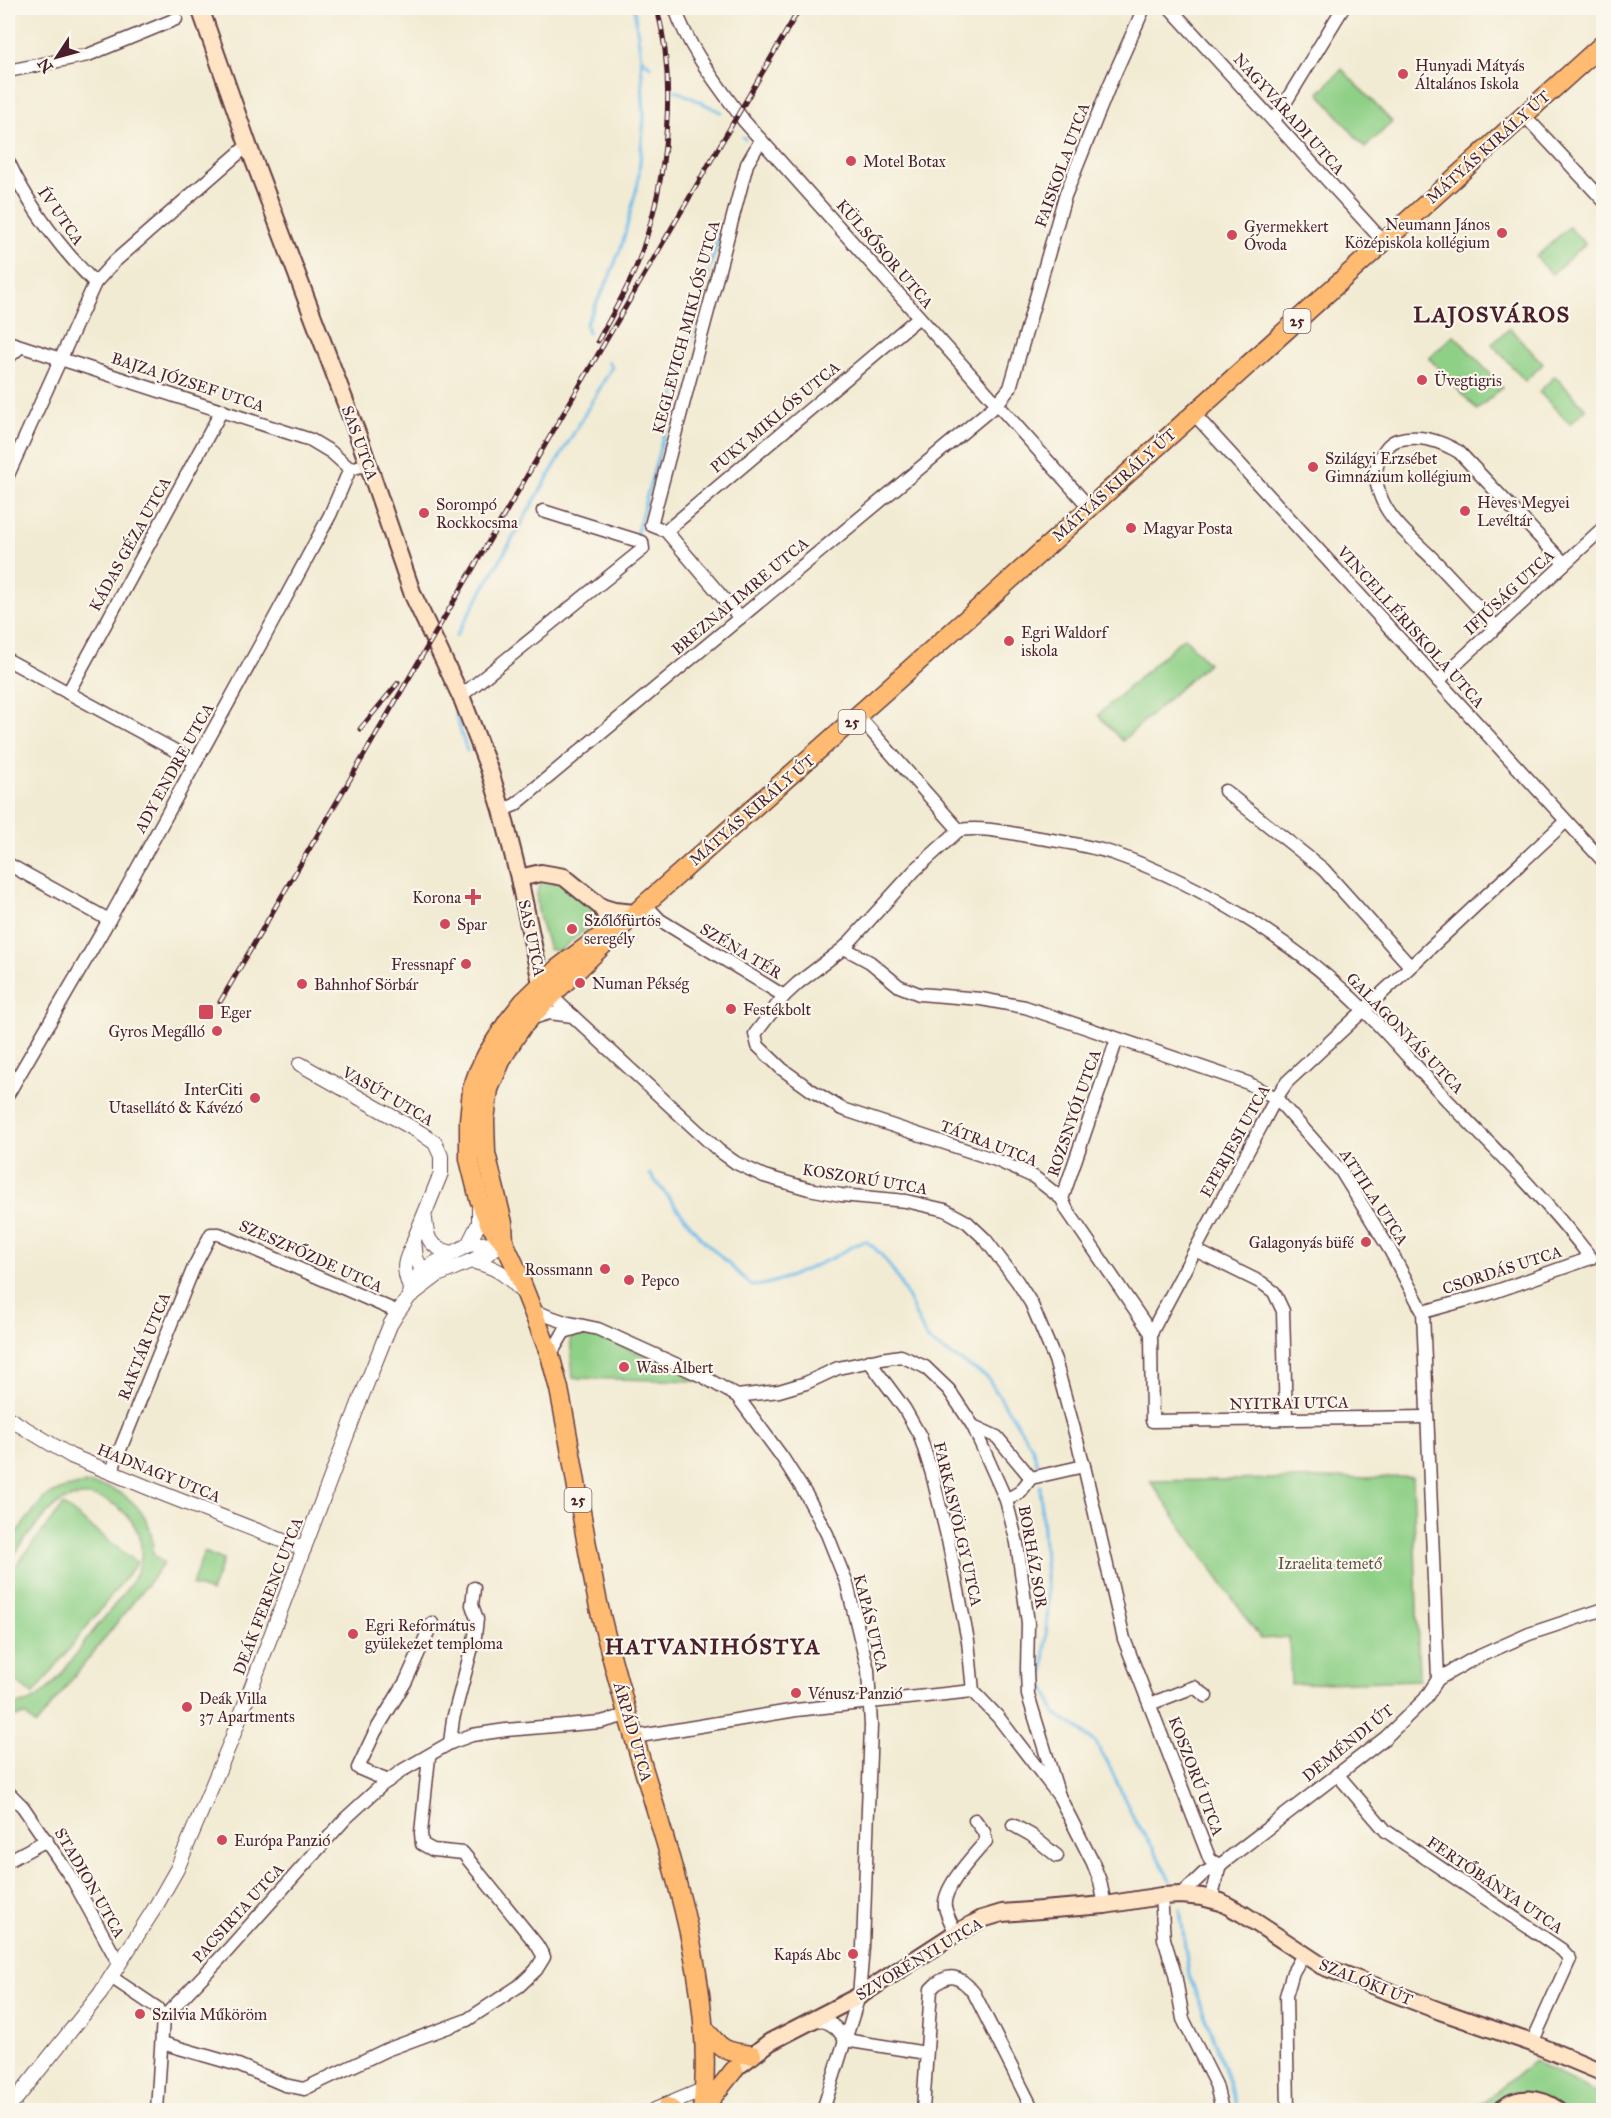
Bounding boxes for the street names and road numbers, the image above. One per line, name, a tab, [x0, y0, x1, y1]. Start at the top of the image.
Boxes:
street label: NAGYVÁRADI UTCA	[1229, 49, 1349, 179]
street label: MÁTYÁS KIRÁLY ÚT	[1421, 85, 1554, 208]
street label: FAISKOLA UTCA	[1031, 100, 1093, 230]
street label: ÍV UTCA	[34, 182, 90, 249]
street label: KÜLSŐSOR UTCA	[833, 194, 939, 313]
street label: KEGLEVICH MIKLÓS UTCA	[646, 217, 724, 436]
road number: 25	[1284, 309, 1310, 333]
street label: BAJZA JÓZSEF UTCA	[109, 346, 268, 417]
street label: PUKY MIKLÓS UTCA	[705, 356, 844, 477]
street label: SAS UTCA	[338, 403, 382, 483]
street label: MÁTYÁS KIRÁLY ÚT	[1047, 423, 1180, 546]
street label: KÁDAS GÉZA UTCA	[83, 472, 175, 614]
street label: BREZNAI IMRE UTCA	[668, 533, 812, 659]
street label: VINCELLÉRISKOLA UTCA	[1333, 540, 1490, 712]
street label: IFJÚSÁG UTCA	[1459, 544, 1559, 639]
street label: ADY ENDRE UTCA	[130, 700, 218, 837]
road number: 25	[838, 710, 866, 734]
street label: MÁTYÁS KIRÁLY ÚT	[684, 749, 819, 870]
street label: SAS UTCA	[515, 898, 549, 978]
street label: SZÉNA TÉR	[697, 917, 787, 983]
street label: GALAGONYÁS UTCA	[1342, 968, 1469, 1098]
street label: ROZSNYÓI UTCA	[1041, 1046, 1105, 1179]
street label: VASÚT UTCA	[338, 1060, 438, 1130]
street label: EPERJESI UTCA	[1196, 1081, 1275, 1201]
street label: TÁTRA UTCA	[938, 1115, 1041, 1170]
street label: ATTILA UTCA	[1335, 1144, 1412, 1249]
street label: KOSZORÚ UTCA	[801, 1158, 929, 1198]
street label: SZESZFŐZDE UTCA	[236, 1214, 387, 1296]
street label: CSORDÁS UTCA	[1440, 1241, 1564, 1298]
street label: RAKTÁR UTCA	[113, 1289, 174, 1403]
street label: NYITRAI UTCA	[1229, 1392, 1349, 1414]
street label: HADNAGY UTCA	[95, 1440, 224, 1507]
street label: FARKASVÖLGY UTCA	[930, 1440, 987, 1608]
road number: 25	[564, 1488, 592, 1512]
street label: BORHÁZ SOR	[1015, 1504, 1053, 1611]
street label: DEÁK FERENC UTCA	[228, 1514, 307, 1677]
street label: KAPÁS UTCA	[850, 1572, 893, 1674]
street label: ÁRPÁD UTCA	[609, 1679, 657, 1784]
street label: DEMÉNDI ÚT	[1297, 1699, 1397, 1786]
street label: KOSZORÚ UTCA	[1164, 1713, 1229, 1839]
street label: STADION UTCA	[51, 1825, 129, 1942]
street label: FERTŐBÁNYA UTCA	[1423, 1831, 1568, 1938]
street label: PACSIRTA UTCA	[188, 1859, 288, 1967]
street label: SZVORÉNYI UTCA	[851, 1912, 986, 2004]
street label: SZALÓKI ÚT	[1317, 1953, 1416, 2009]

